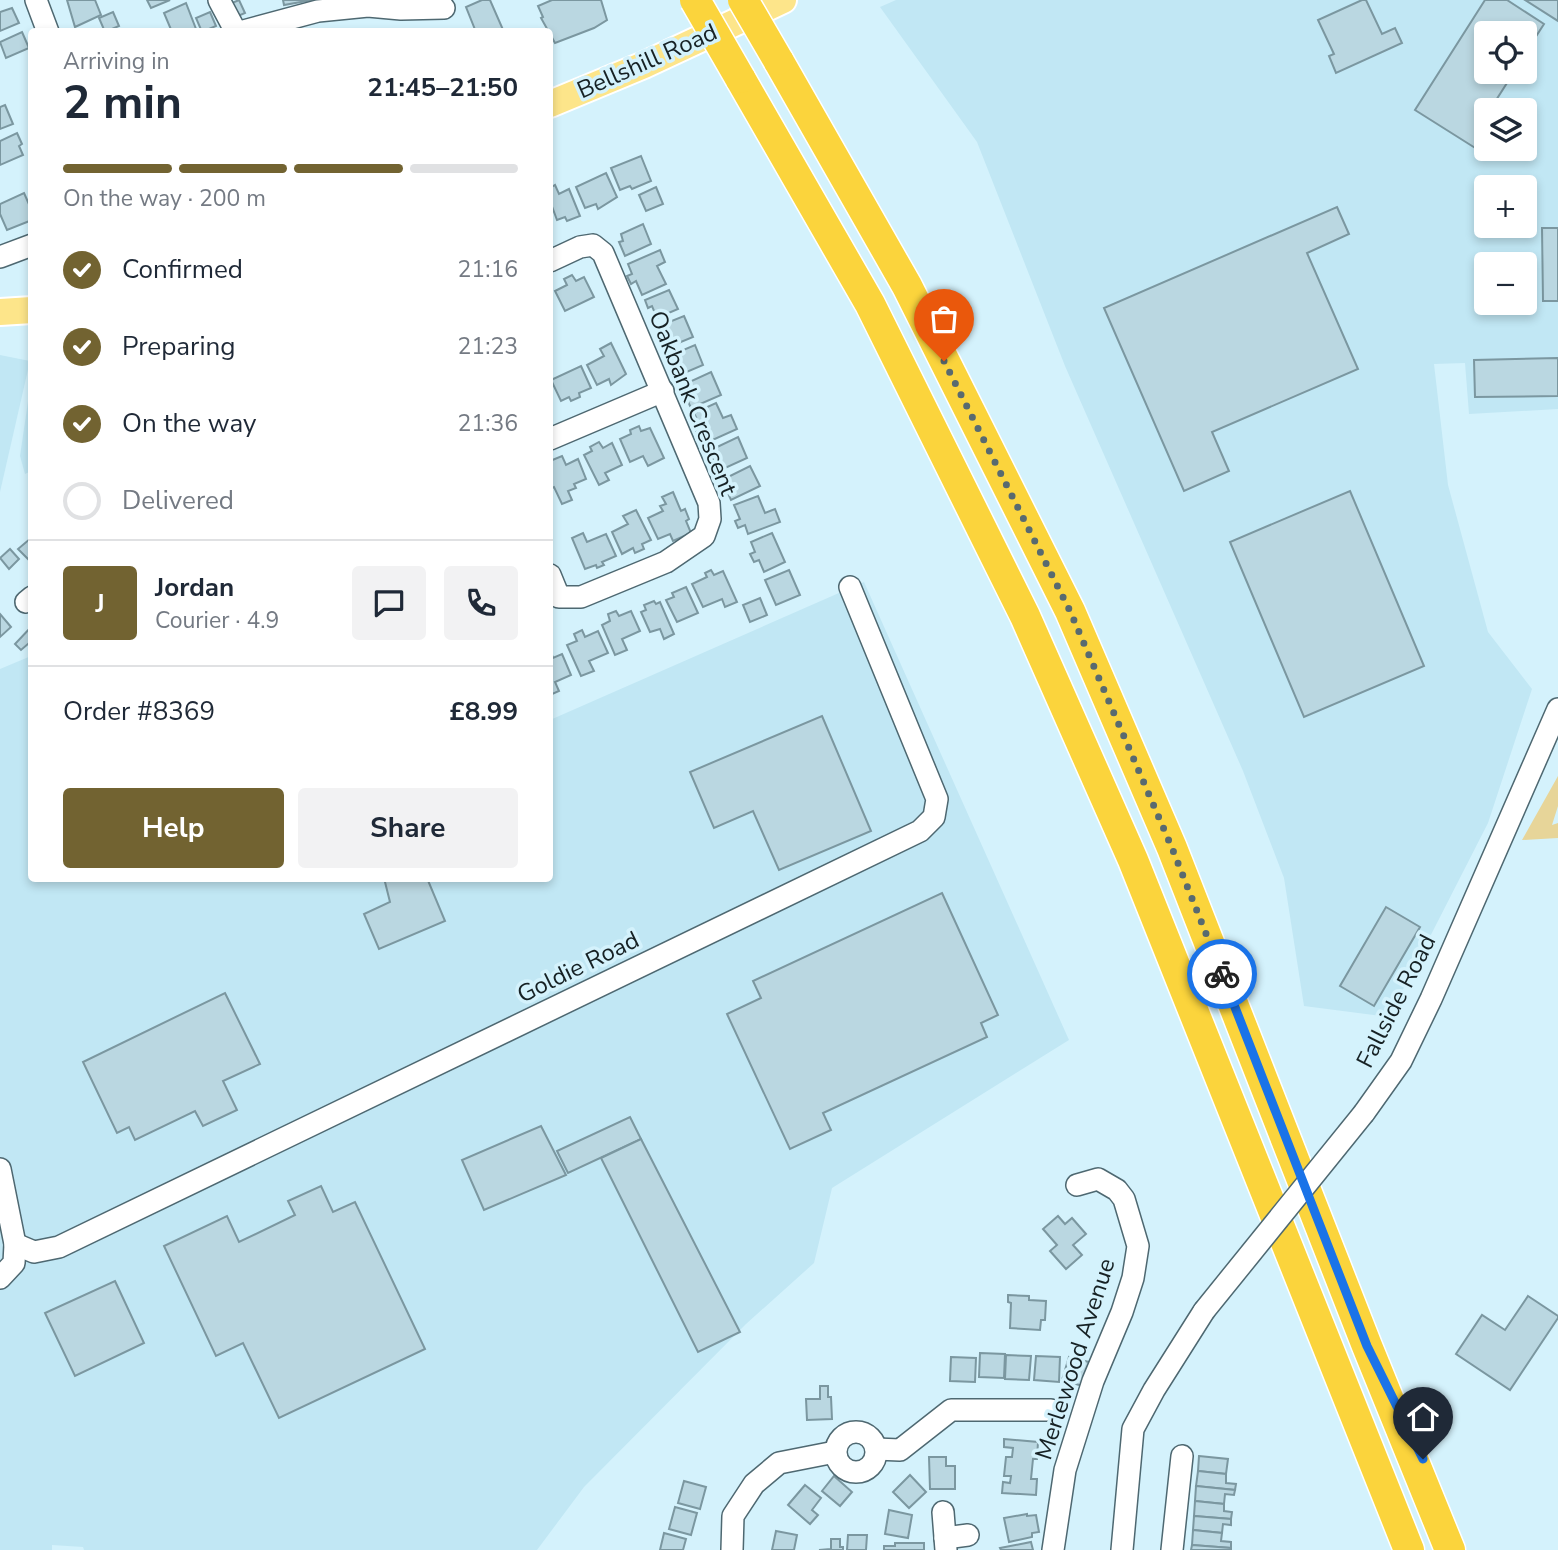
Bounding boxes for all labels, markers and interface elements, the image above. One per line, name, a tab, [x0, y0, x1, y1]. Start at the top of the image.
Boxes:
street label: Bellshill Road	[572, 16, 722, 106]
map controls	[1474, 21, 1537, 315]
button: locate	[1474, 21, 1537, 84]
text: Arriving in	[63, 46, 170, 77]
text: 21:45–21:50	[367, 70, 518, 105]
text: 2 min	[63, 71, 182, 134]
button: layers	[1474, 98, 1537, 161]
button: +	[1474, 175, 1537, 238]
text: On the way · 200 m	[63, 183, 266, 214]
icon: check	[63, 251, 101, 289]
text: Confirmed	[122, 252, 243, 287]
button: −	[1474, 252, 1537, 315]
text: 21:16	[458, 254, 518, 285]
pin	[914, 289, 974, 361]
icon: bag	[925, 300, 963, 338]
street label: Oakbank Crescent	[641, 306, 745, 501]
icon: check	[63, 328, 101, 366]
text: Preparing	[122, 329, 235, 364]
text: 21:23	[458, 331, 518, 362]
icon: check	[63, 405, 101, 443]
text: On the way	[122, 406, 256, 441]
text: 21:36	[458, 408, 518, 439]
text: Delivered	[122, 483, 234, 518]
button: chat	[352, 566, 426, 640]
button: phone	[444, 566, 518, 640]
text: Jordan	[155, 570, 234, 605]
text: J	[95, 586, 105, 621]
text: Courier · 4.9	[155, 605, 279, 636]
text: Order #8369	[63, 694, 215, 729]
text: £8.99	[449, 694, 518, 729]
button: Help	[63, 788, 284, 868]
button: Share	[298, 788, 518, 868]
street label: Goldie Road	[512, 924, 644, 1010]
street label: Fallside Road	[1349, 929, 1443, 1073]
courier	[1187, 939, 1257, 1009]
icon: bike	[1203, 955, 1241, 993]
street label: Merlewood Avenue	[1027, 1254, 1123, 1464]
pin	[1393, 1387, 1453, 1459]
icon: home	[1404, 1398, 1442, 1436]

